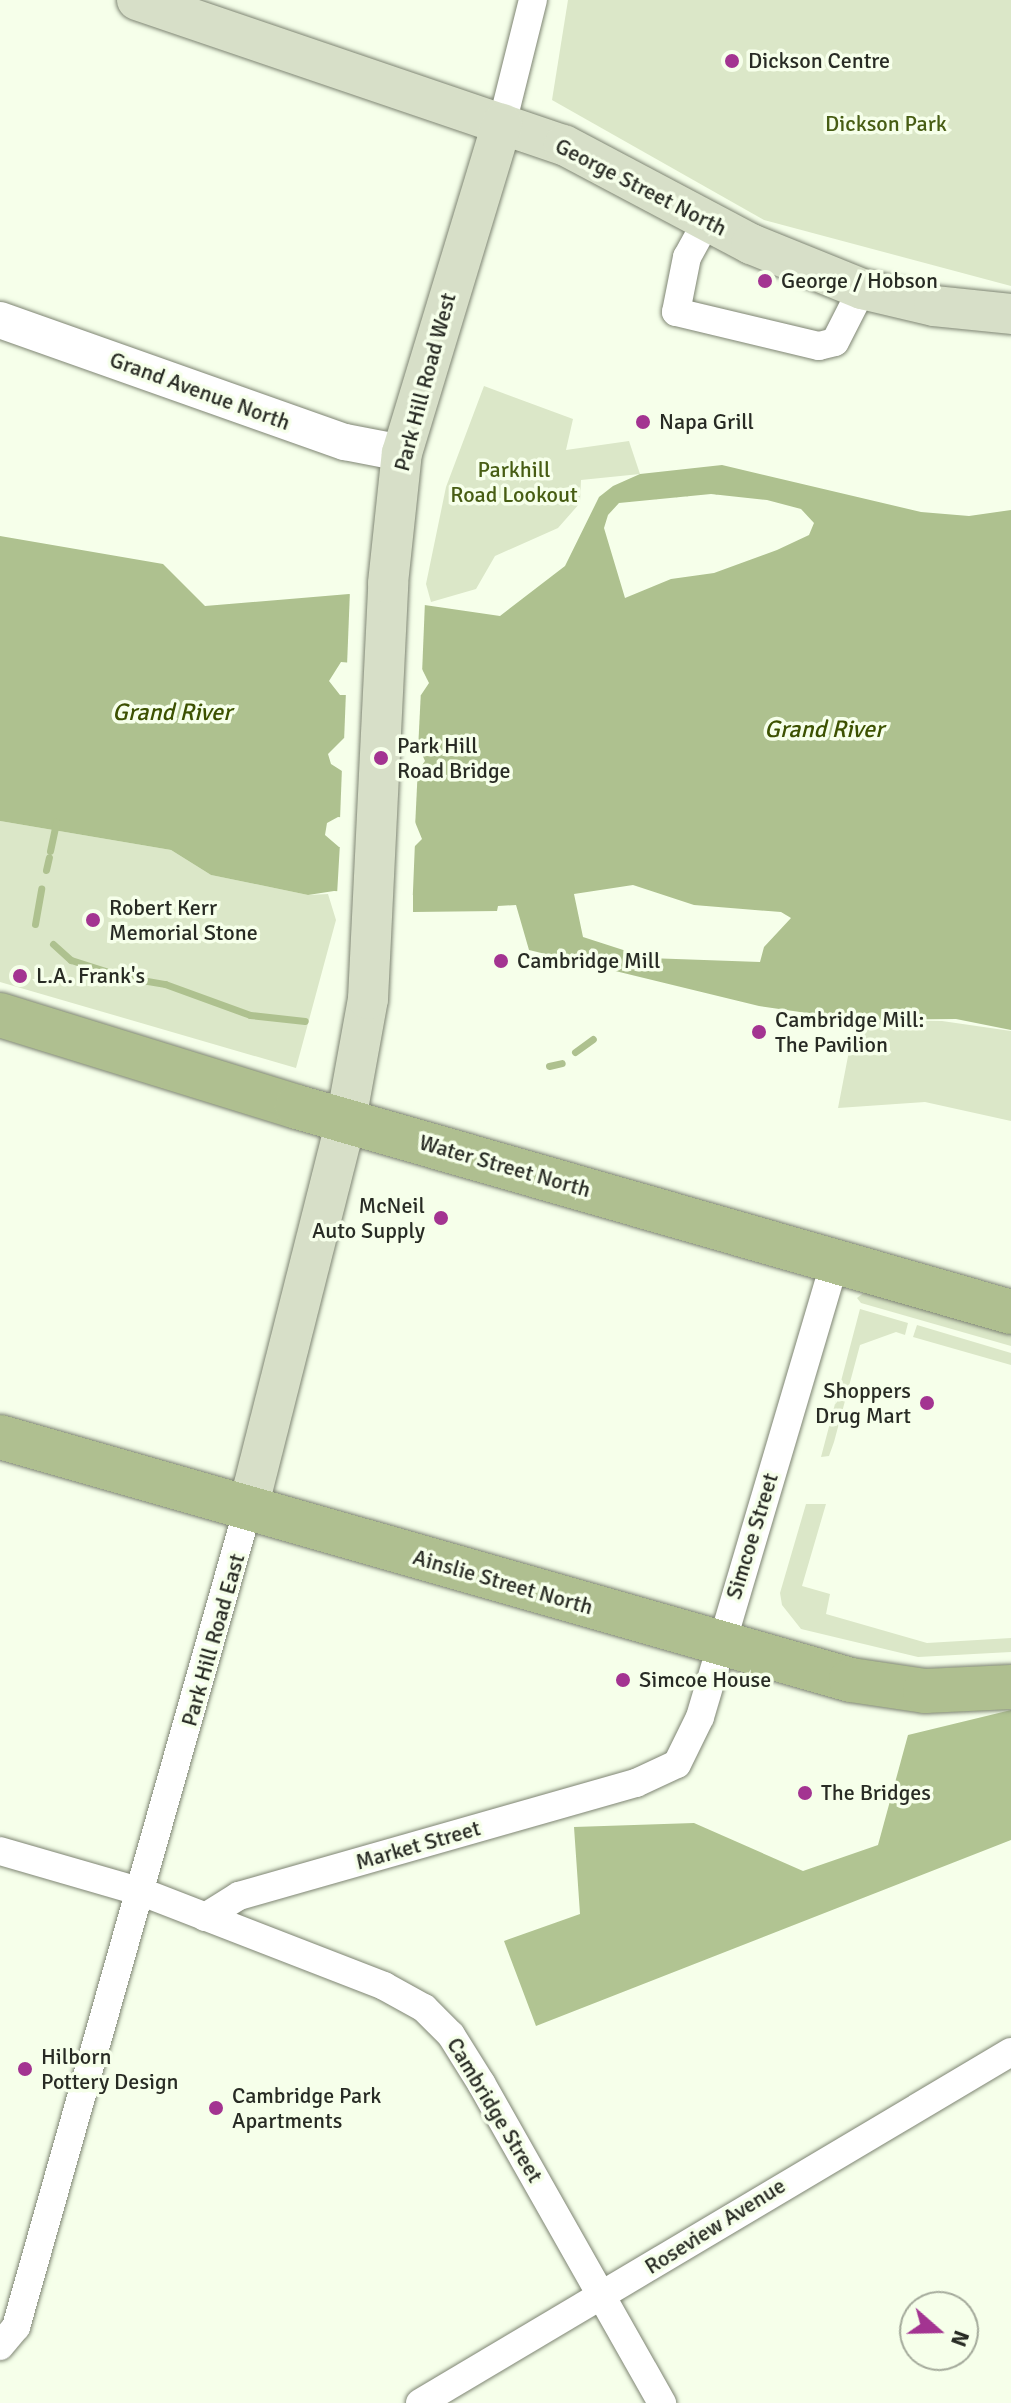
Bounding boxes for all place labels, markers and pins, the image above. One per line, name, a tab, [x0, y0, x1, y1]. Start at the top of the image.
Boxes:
place label: Dickson Centre	[748, 48, 890, 74]
marker: Dickson Centre	[723, 52, 741, 70]
place label: George / Hobson	[781, 268, 938, 294]
marker: George / Hobson	[756, 272, 774, 290]
place label: Napa Grill	[659, 409, 754, 435]
marker: Napa Grill	[634, 413, 652, 431]
place label: Park Hill Road Bridge	[397, 732, 511, 784]
marker: Park Hill Road Bridge	[372, 749, 390, 767]
place label: Robert Kerr Memorial Stone	[109, 894, 258, 946]
marker: Robert Kerr Memorial Stone	[84, 911, 102, 929]
place label: Cambridge Mill	[517, 948, 660, 974]
marker: Cambridge Mill	[492, 952, 510, 970]
place label: L.A. Frank's	[36, 963, 145, 989]
marker: L.A. Frank's	[11, 967, 29, 985]
place label: Cambridge Mill: The Pavilion	[775, 1006, 924, 1058]
marker: Cambridge Mill: The Pavilion	[750, 1023, 768, 1041]
place label: McNeil Auto Supply	[312, 1192, 425, 1244]
marker: McNeil Auto Supply	[432, 1209, 450, 1227]
place label: Shoppers Drug Mart	[815, 1377, 911, 1428]
marker: Shoppers Drug Mart	[918, 1394, 936, 1412]
place label: Simcoe House	[639, 1667, 771, 1693]
marker: Simcoe House	[614, 1671, 632, 1689]
place label: The Bridges	[821, 1780, 931, 1806]
marker: The Bridges	[796, 1784, 814, 1802]
place label: Hilborn Pottery Design	[41, 2043, 179, 2094]
marker: Hilborn Pottery Design	[16, 2060, 34, 2078]
place label: Cambridge Park Apartments	[232, 2082, 381, 2134]
marker: Cambridge Park Apartments	[207, 2099, 225, 2117]

